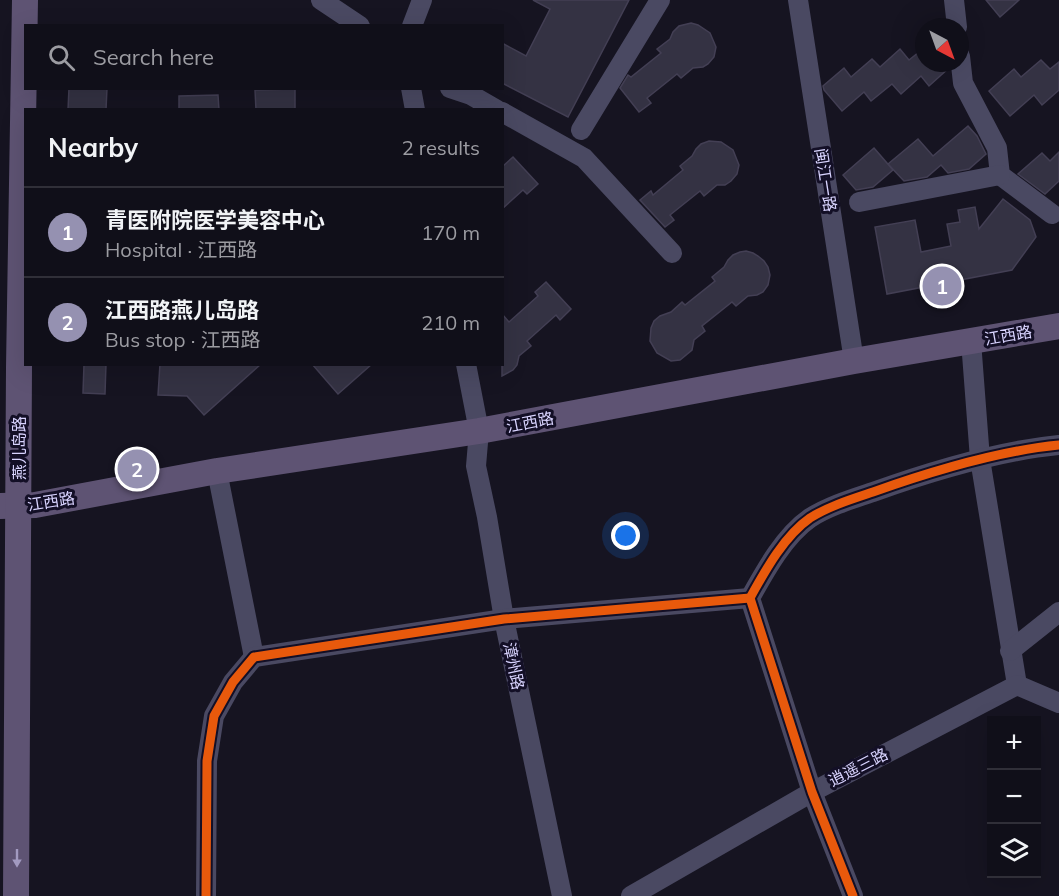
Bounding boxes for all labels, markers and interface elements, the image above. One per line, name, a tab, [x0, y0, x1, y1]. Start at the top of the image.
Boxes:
north arrow	[915, 18, 969, 72]
search box	[24, 24, 504, 90]
icon: search	[45, 41, 78, 74]
text: Search here	[93, 43, 214, 71]
text: Nearby	[48, 131, 138, 164]
text: 2 results	[402, 135, 480, 160]
street label: 闽江一路	[811, 147, 841, 213]
text: 青医附院医学美容中心	[105, 206, 325, 234]
text: 1	[62, 220, 74, 245]
text: 170 m	[421, 220, 480, 245]
text: Hospital · 江西路	[105, 237, 257, 262]
pin: 1	[922, 264, 962, 308]
text: 江西路燕儿岛路	[105, 296, 259, 324]
text: 2	[62, 310, 74, 335]
text: 210 m	[421, 310, 480, 335]
street label: 江西路	[983, 321, 1033, 349]
text: Bus stop · 江西路	[105, 327, 260, 352]
street label: 江西路	[505, 408, 555, 436]
street label: 燕儿岛路	[9, 416, 29, 480]
pin: 2	[118, 446, 156, 492]
street label: 江西路	[26, 487, 76, 515]
your location	[611, 521, 640, 550]
street label: 漳州路	[499, 640, 529, 692]
map controls	[987, 716, 1041, 878]
button: +	[987, 716, 1041, 770]
street label: 逍遥三路	[825, 744, 891, 790]
button: −	[987, 770, 1041, 824]
button: layers	[987, 824, 1041, 878]
one-way arrow	[12, 849, 21, 868]

